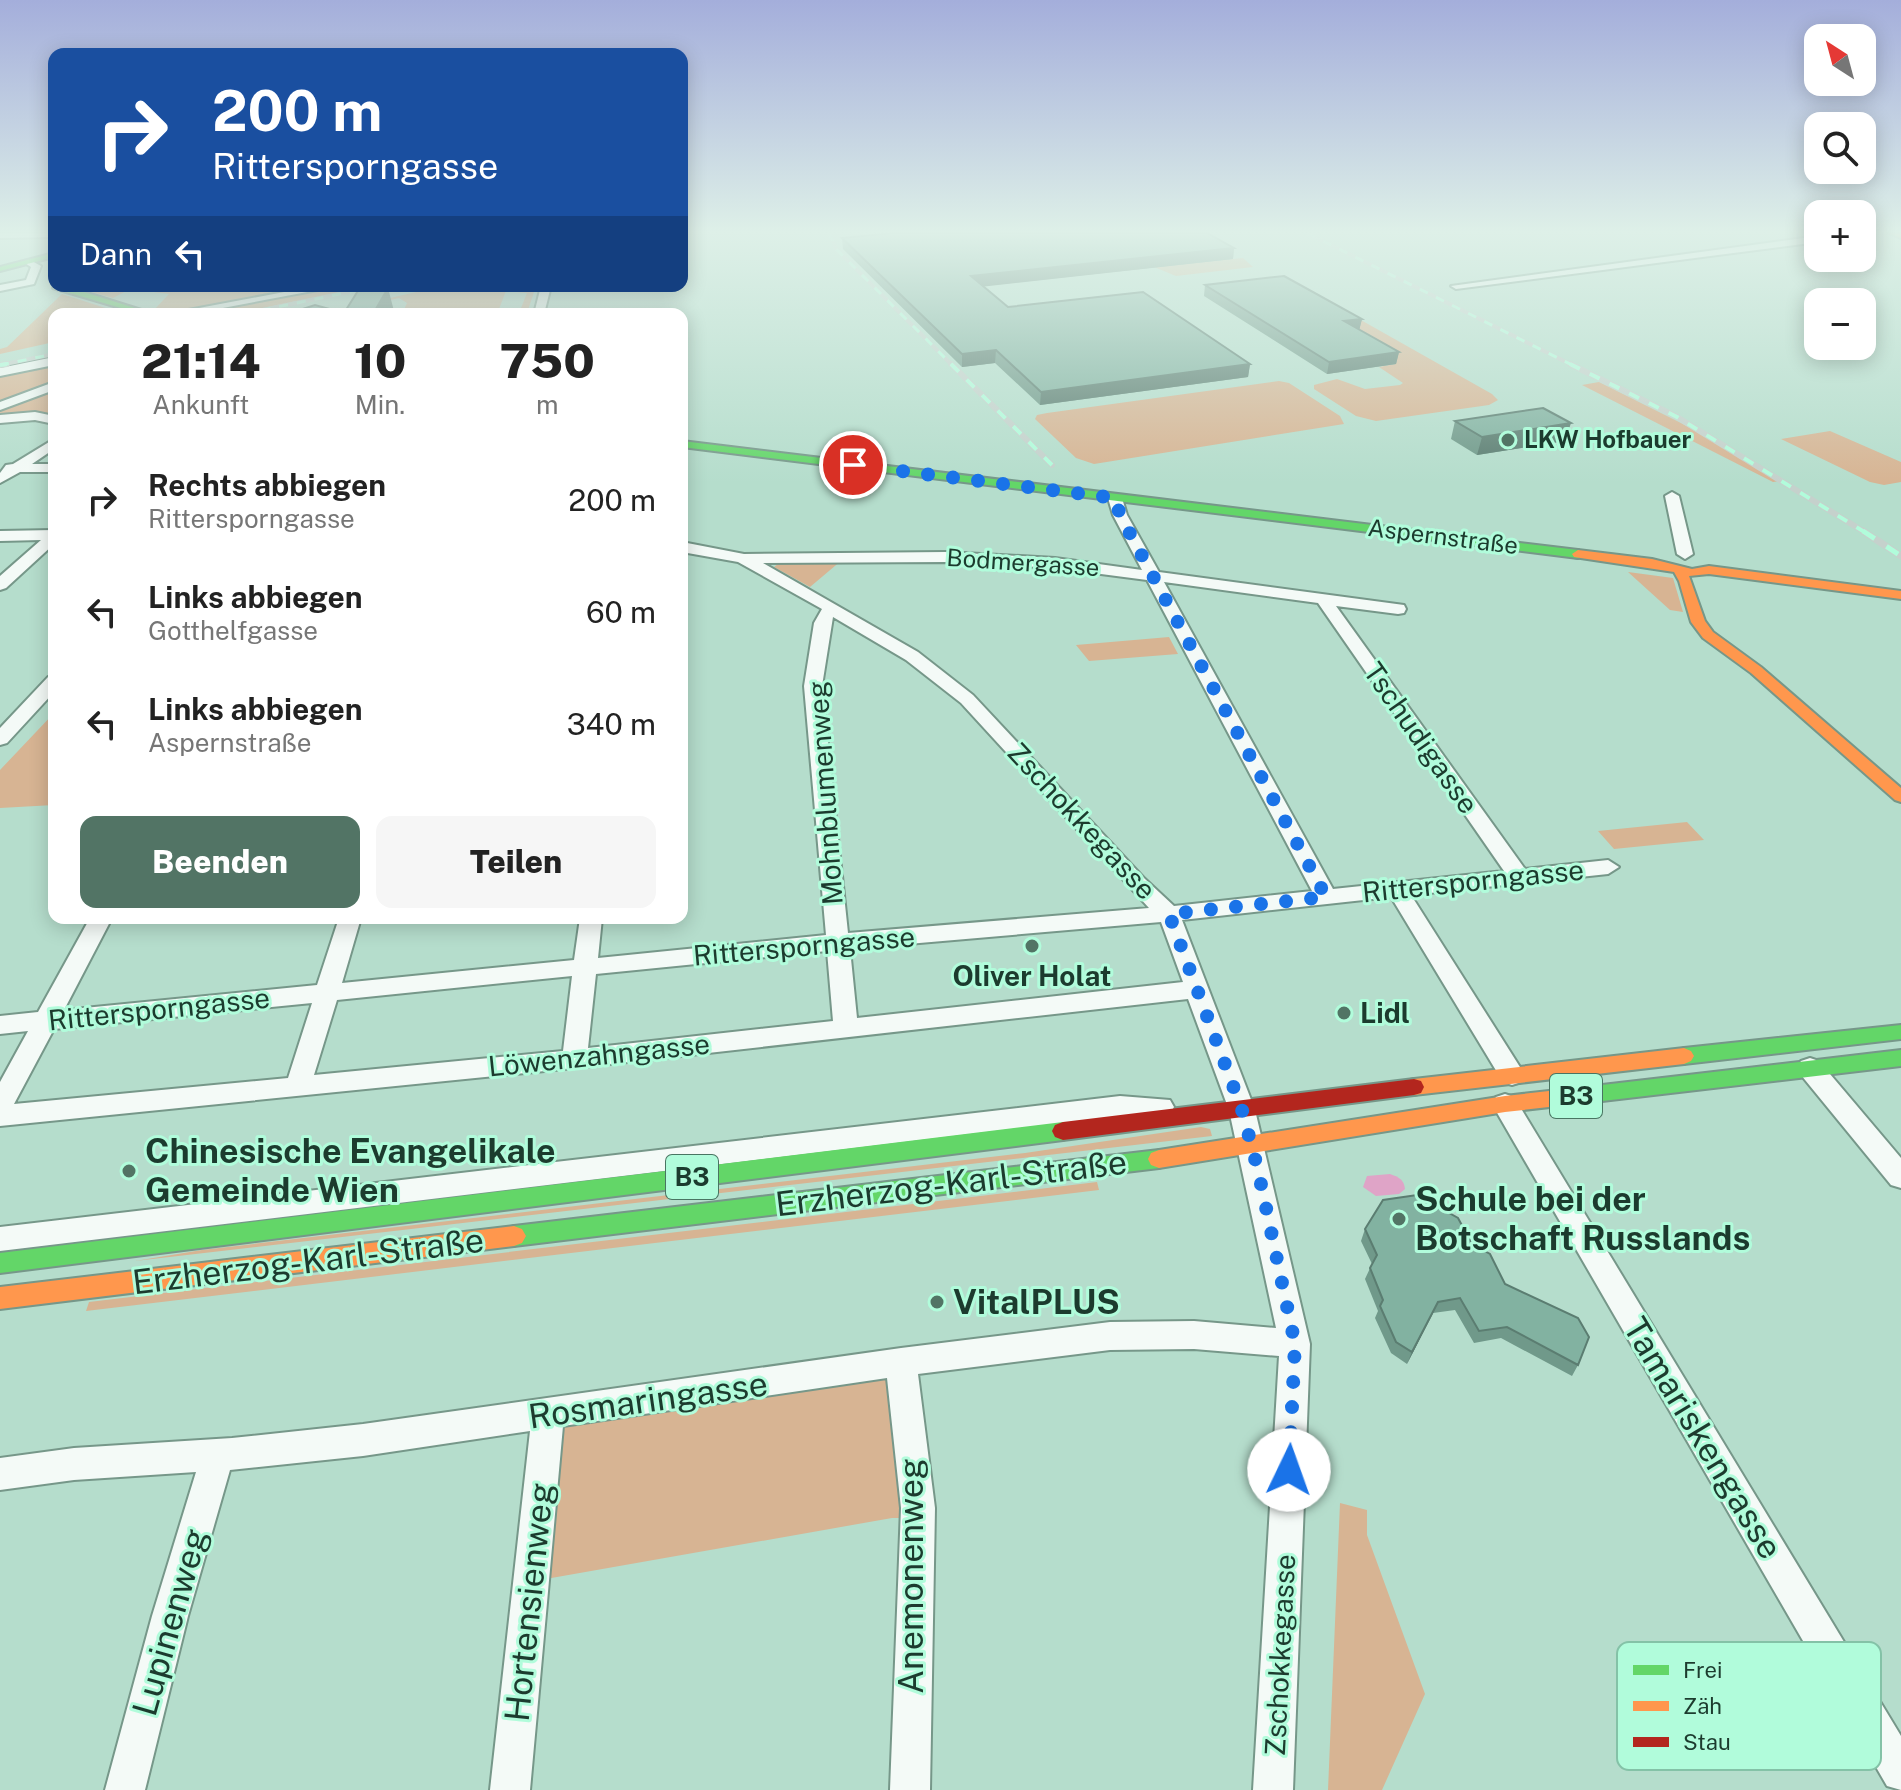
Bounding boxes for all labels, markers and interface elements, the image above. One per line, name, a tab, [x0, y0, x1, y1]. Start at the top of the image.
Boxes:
north arrow	[1804, 24, 1876, 96]
map controls	[1804, 24, 1876, 360]
text: 200 m	[212, 78, 382, 144]
icon: right	[80, 80, 184, 184]
button: search	[1804, 112, 1876, 184]
text: Rittersporngasse	[212, 145, 498, 187]
button: +	[1804, 200, 1876, 272]
icon: left	[168, 232, 212, 276]
text: Dann	[80, 236, 152, 272]
button: −	[1804, 288, 1876, 360]
text: 21:14	[141, 332, 261, 389]
text: 10	[354, 332, 406, 389]
text: 750	[499, 332, 595, 389]
text: Ankunft	[152, 389, 249, 420]
text: Min.	[355, 389, 405, 420]
text: m	[536, 389, 558, 420]
place label: LKW Hofbauer	[1524, 425, 1692, 453]
pin	[819, 431, 887, 499]
marker: LKW Hofbauer	[1499, 431, 1517, 449]
icon: arrive	[831, 443, 875, 487]
text: Rechts abbiegen	[148, 467, 386, 503]
icon: right	[80, 478, 124, 522]
text: 200 m	[568, 482, 656, 518]
text: Rittersporngasse	[148, 503, 355, 534]
street label: Aspernstraße	[1366, 513, 1520, 559]
street label: Bodmergasse	[946, 543, 1100, 581]
text: Links abbiegen	[148, 579, 363, 615]
icon: left	[80, 590, 124, 634]
text: 60 m	[586, 594, 656, 630]
text: Gotthelfgasse	[148, 615, 318, 646]
street label: Tschudigasse	[1357, 656, 1486, 820]
street label: Mohnblumenweg	[800, 680, 849, 906]
text: Links abbiegen	[148, 691, 363, 727]
icon: left	[80, 702, 124, 746]
text: 340 m	[567, 706, 656, 742]
text: Aspernstraße	[148, 727, 312, 758]
street label: Zschokkegasse	[1001, 736, 1163, 906]
button: Beenden	[80, 816, 360, 908]
button: Teilen	[376, 816, 656, 908]
street label: Rittersporngasse	[1360, 852, 1585, 909]
street label: Rittersporngasse	[692, 919, 916, 972]
marker: Oliver Holat	[1023, 937, 1041, 955]
place label: Oliver Holat	[953, 959, 1111, 992]
street label: Rittersporngasse	[46, 980, 271, 1037]
place label: Lidl	[1360, 996, 1410, 1029]
marker: Lidl	[1335, 1004, 1353, 1022]
street label: Löwenzahngasse	[486, 1026, 711, 1083]
road number: B3	[1550, 1074, 1602, 1118]
place label: Chinesische Evangelikale Gemeinde Wien	[145, 1131, 556, 1210]
street label: Erzherzog-Karl-Straße	[773, 1142, 1129, 1224]
road number: B3	[666, 1155, 718, 1199]
marker: Chinesische Evangelikale Gemeinde Wien	[120, 1162, 138, 1180]
place label: Schule bei der Botschaft Russlands	[1415, 1179, 1750, 1258]
marker: Schule bei der Botschaft Russlands	[1390, 1210, 1408, 1228]
street label: Erzherzog-Karl-Straße	[130, 1220, 486, 1302]
place label: VitalPLUS	[953, 1282, 1120, 1322]
marker: VitalPLUS	[928, 1293, 946, 1311]
street label: Tamariskengasse	[1615, 1310, 1791, 1566]
street label: Rosmaringasse	[526, 1363, 770, 1437]
position arrow	[1247, 1428, 1331, 1512]
street label: Anemonenweg	[891, 1458, 931, 1694]
street label: Hortensienweg	[497, 1481, 561, 1723]
street label: Lupinenweg	[124, 1524, 216, 1720]
street label: Zschokkegasse	[1258, 1553, 1301, 1757]
legend	[1617, 1642, 1881, 1770]
text: Frei	[1683, 1657, 1722, 1683]
text: Zäh	[1683, 1693, 1722, 1719]
text: Stau	[1683, 1729, 1731, 1755]

